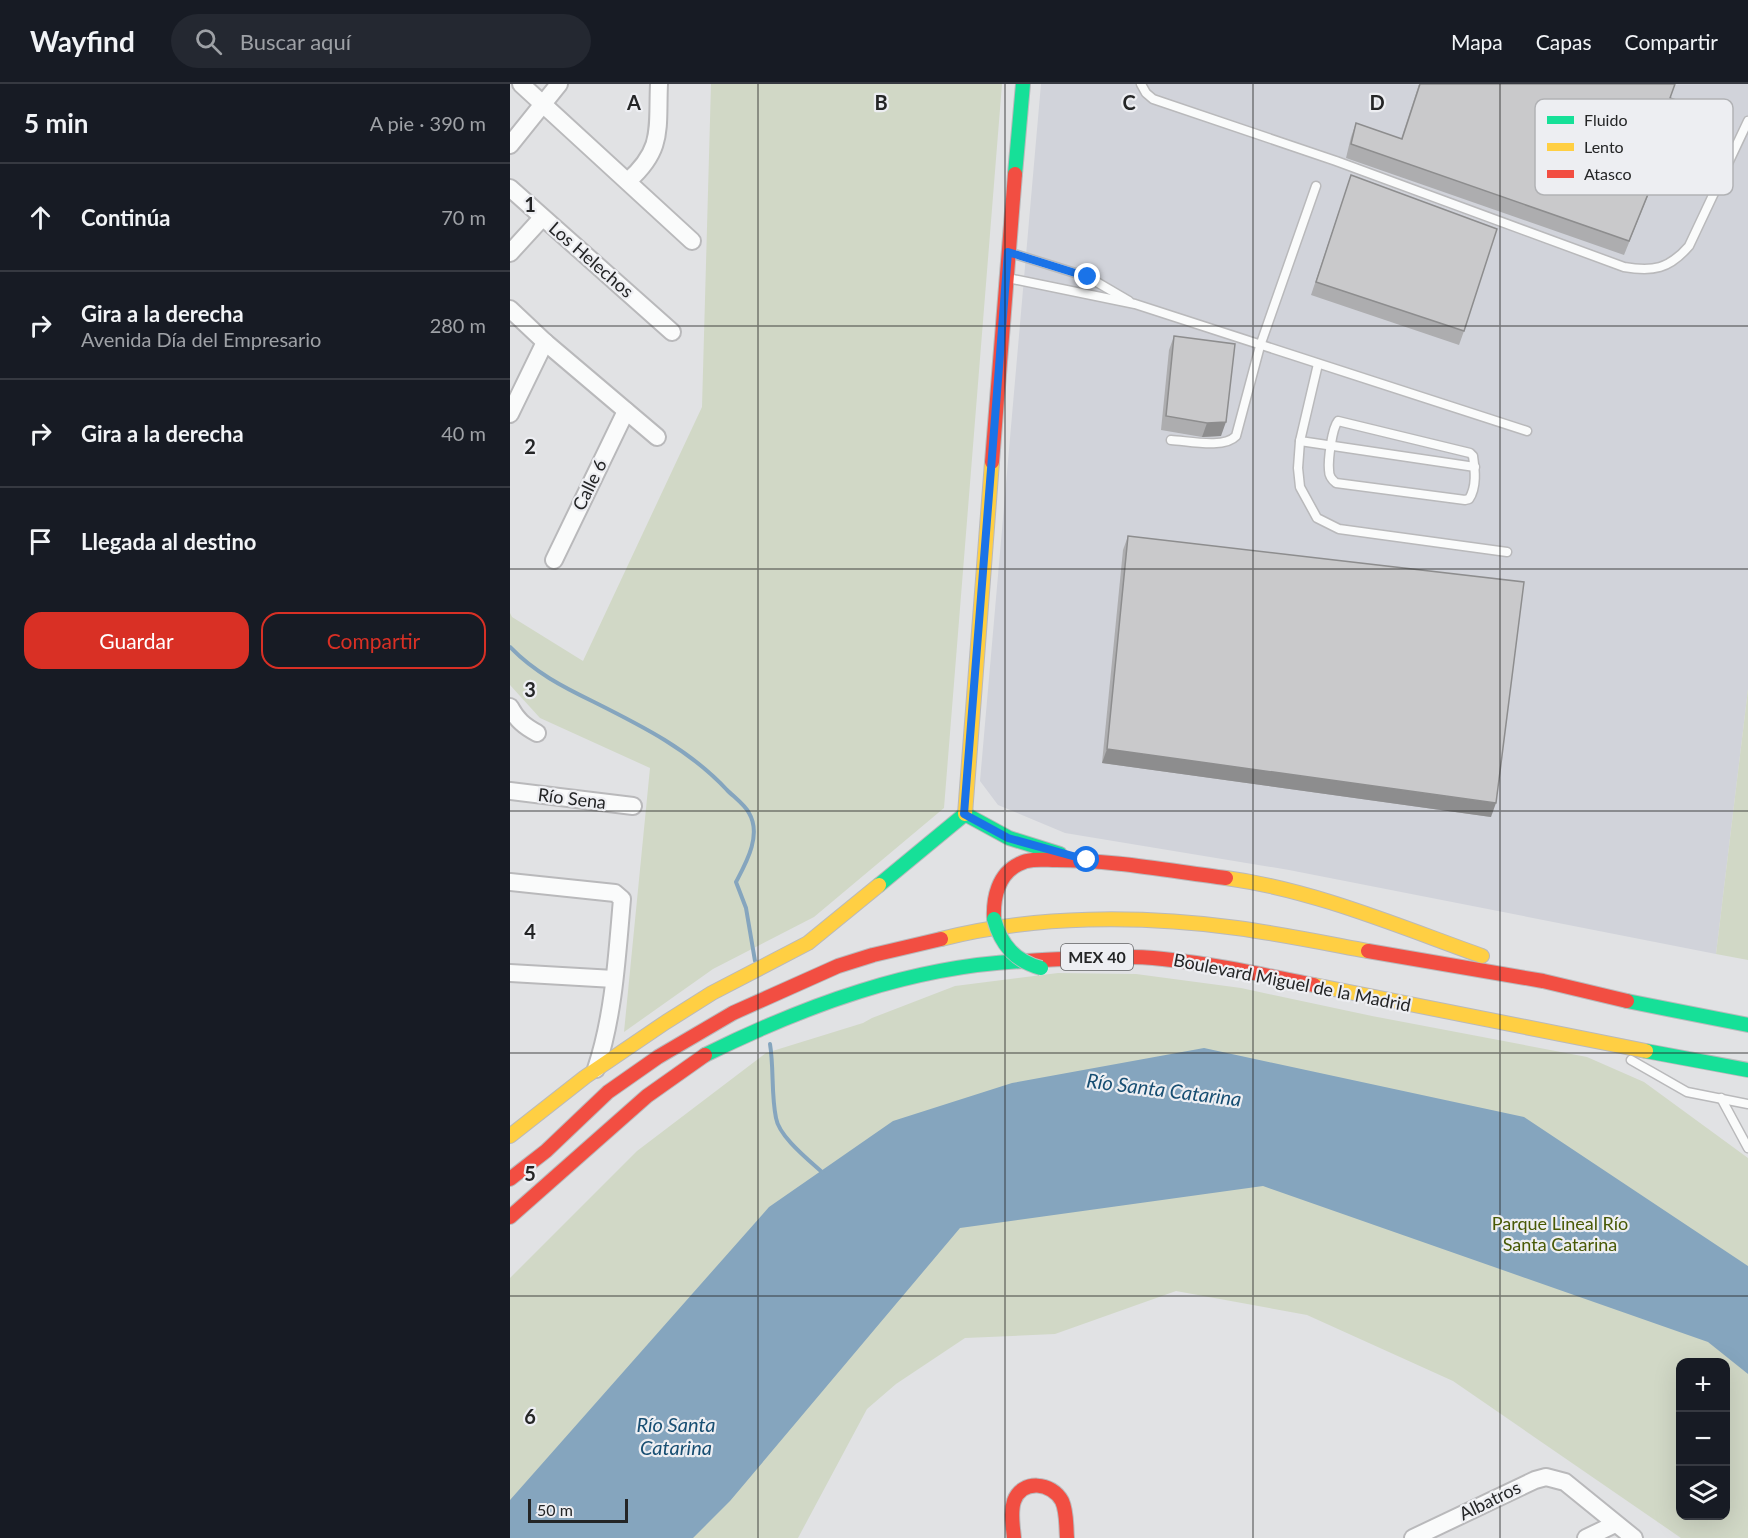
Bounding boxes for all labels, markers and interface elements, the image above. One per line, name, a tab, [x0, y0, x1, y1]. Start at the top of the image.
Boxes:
search box	[171, 14, 591, 68]
text: Wayfind	[30, 24, 135, 58]
icon: search	[192, 25, 225, 58]
text: Buscar aquí	[240, 28, 351, 55]
text: Mapa	[1451, 29, 1503, 54]
text: Capas	[1536, 29, 1592, 54]
text: Compartir	[1625, 29, 1718, 54]
text: A	[626, 90, 641, 114]
text: B	[874, 90, 888, 114]
text: C	[1122, 90, 1136, 114]
text: D	[1369, 90, 1385, 114]
legend	[1535, 99, 1733, 195]
text: 5 min	[24, 107, 88, 139]
text: Fluido	[1584, 110, 1627, 129]
text: A pie · 390 m	[370, 111, 486, 135]
text: Lento	[1584, 137, 1624, 156]
text: Atasco	[1584, 164, 1632, 183]
text: 1	[524, 192, 536, 216]
icon: ahead	[24, 201, 57, 234]
text: Continúa	[81, 204, 170, 231]
text: 70 m	[441, 205, 486, 229]
street label: Los Helechos	[545, 217, 638, 302]
route end	[1074, 263, 1100, 289]
text: Gira a la derecha	[81, 300, 244, 327]
icon: right	[24, 309, 57, 342]
text: 280 m	[430, 313, 486, 337]
text: Avenida Día del Empresario	[81, 327, 321, 351]
icon: right	[24, 417, 57, 450]
text: Gira a la derecha	[81, 420, 244, 447]
text: 40 m	[441, 421, 486, 445]
text: 2	[524, 434, 536, 458]
street label: Calle 6	[567, 455, 611, 514]
icon: arrive	[24, 525, 57, 558]
text: Llegada al destino	[81, 528, 257, 555]
button: Guardar	[24, 612, 249, 669]
button: Compartir	[261, 612, 486, 669]
text: 3	[524, 677, 536, 701]
street label: Río Sena	[537, 783, 607, 813]
route start	[1073, 846, 1099, 872]
text: 4	[524, 919, 536, 943]
road number: MEX 40	[1061, 944, 1133, 970]
street label: Boulevard Miguel de la Madrid	[1172, 948, 1413, 1016]
water label: Río Santa Catarina	[1085, 1068, 1243, 1110]
text: 5	[524, 1161, 536, 1185]
park label: Parque Lineal Río Santa Catarina	[1492, 1212, 1628, 1255]
map controls	[1676, 1358, 1730, 1520]
button: +	[1676, 1358, 1730, 1412]
text: 6	[524, 1404, 536, 1428]
water label: Río Santa Catarina	[636, 1412, 716, 1459]
button: −	[1676, 1412, 1730, 1466]
button: layers	[1676, 1466, 1730, 1520]
street label: Albatros	[1455, 1476, 1524, 1524]
scale bar	[528, 1496, 628, 1524]
text: 50 m	[537, 1500, 573, 1519]

